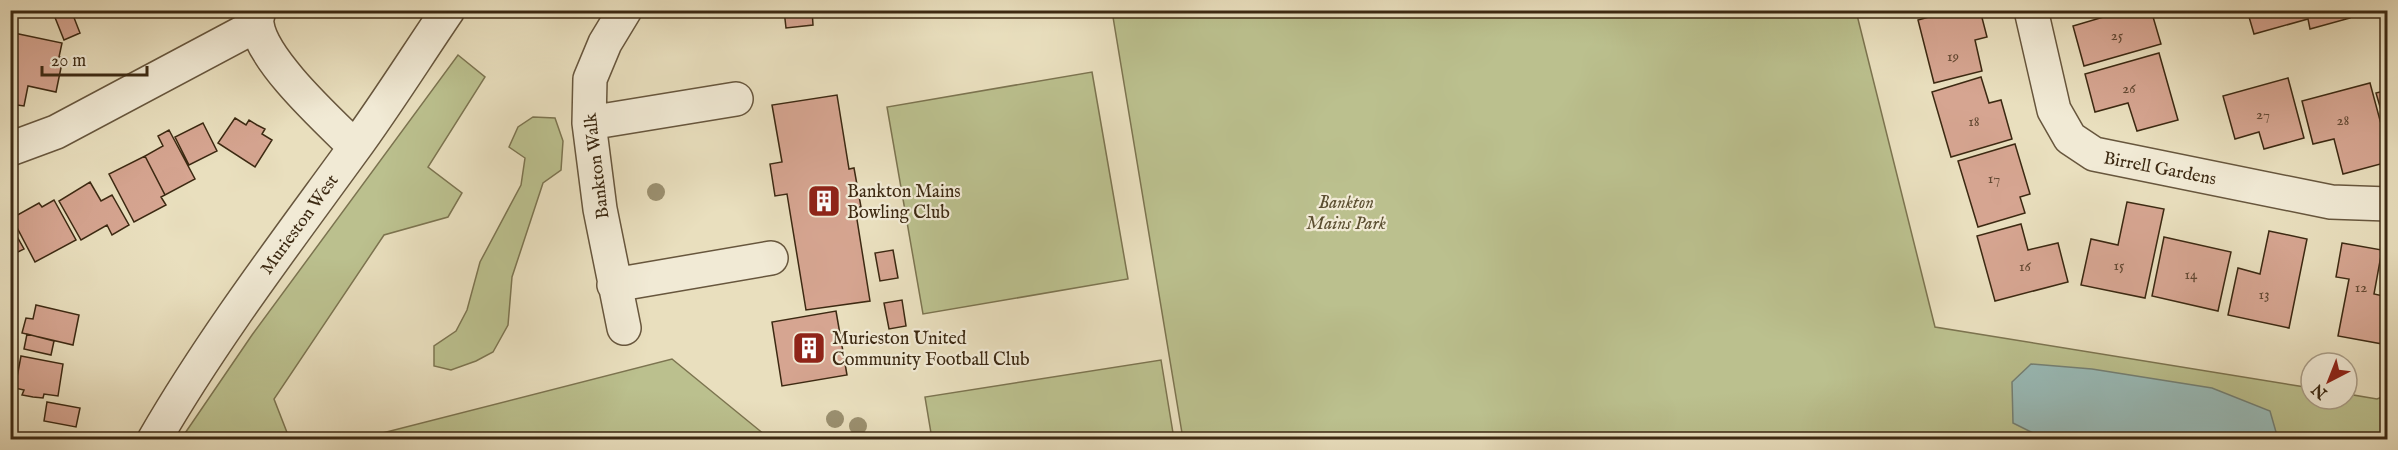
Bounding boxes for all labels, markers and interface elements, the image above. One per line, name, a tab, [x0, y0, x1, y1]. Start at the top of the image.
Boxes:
house number: 25	[2111, 26, 2124, 45]
scale bar	[42, 39, 147, 77]
house number: 19	[1947, 47, 1959, 66]
text: 20 m	[51, 50, 86, 73]
house number: 26	[2122, 79, 2136, 98]
house number: 27	[2256, 105, 2270, 124]
street label: Bankton Walk	[580, 111, 615, 220]
house number: 28	[2337, 111, 2350, 130]
house number: 18	[1968, 112, 1980, 131]
street label: Birrell Gardens	[2101, 147, 2218, 192]
house number: 17	[1988, 169, 2000, 188]
street label: Murieston West	[256, 170, 344, 279]
place label: Bankton Mains Bowling Club	[847, 181, 961, 225]
building icon: Bankton Mains Bowling Club	[806, 183, 842, 219]
park label: Bankton Mains Park	[1306, 192, 1386, 236]
house number: 15	[2113, 256, 2125, 275]
house number: 16	[2019, 257, 2032, 276]
house number: 14	[2185, 265, 2198, 284]
house number: 12	[2355, 278, 2367, 297]
house number: 13	[2258, 285, 2270, 304]
place label: Murieston United Community Football Club	[832, 328, 1030, 372]
building icon: Murieston United Community Football Club	[791, 330, 827, 366]
north arrow	[2299, 351, 2359, 411]
text: N	[2308, 378, 2333, 403]

